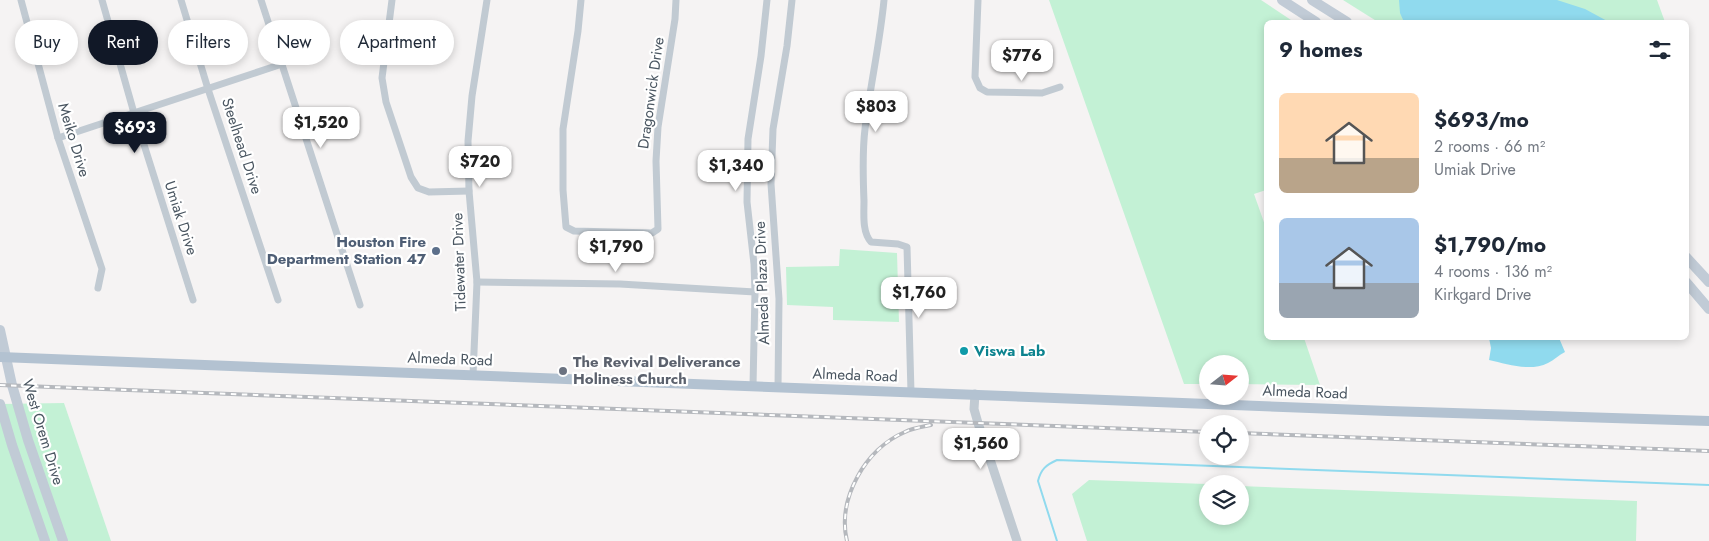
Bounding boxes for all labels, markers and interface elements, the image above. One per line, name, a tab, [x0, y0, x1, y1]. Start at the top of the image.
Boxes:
chip: Buy	[15, 20, 78, 65]
chip: Rent	[88, 20, 158, 65]
chip: Filters	[168, 20, 248, 65]
chip: New	[258, 20, 330, 65]
chip: Apartment	[340, 20, 454, 65]
street label: Dragonwick Drive	[632, 35, 670, 150]
text: 9 homes	[1279, 35, 1363, 65]
icon: filters	[1646, 36, 1674, 64]
pin: $776	[992, 39, 1052, 82]
text: $776	[1002, 44, 1042, 67]
pin: $803	[846, 90, 906, 133]
street label: Steelhead Drive	[216, 95, 268, 197]
text: $803	[856, 95, 896, 118]
street label: Meiko Drive	[52, 100, 96, 180]
text: $693/mo	[1434, 105, 1529, 135]
pin: $1,520	[280, 106, 362, 149]
text: $1,520	[294, 111, 348, 134]
pin: $693	[105, 112, 165, 154]
icon: home	[1319, 113, 1379, 173]
text: $693	[114, 116, 156, 139]
text: 2 rooms · 66 m²	[1434, 135, 1545, 158]
pin: $720	[450, 146, 510, 188]
text: $720	[460, 150, 500, 173]
pin: $1,340	[695, 150, 777, 192]
text: $1,340	[709, 154, 763, 177]
text: Umiak Drive	[1434, 158, 1516, 181]
street label: Umiak Drive	[159, 178, 203, 258]
street label: Tidewater Drive	[446, 212, 472, 312]
street label: Almeda Plaza Drive	[749, 220, 775, 345]
pin: $1,790	[575, 230, 657, 273]
text: $1,790/mo	[1434, 230, 1546, 260]
place label: Houston Fire Department Station 47	[267, 231, 427, 270]
text: $1,790	[589, 235, 643, 258]
icon: home	[1319, 238, 1379, 298]
marker: Houston Fire Department Station 47	[430, 245, 442, 257]
text: 4 rooms · 136 m²	[1434, 260, 1552, 283]
pin: $1,760	[878, 276, 960, 319]
text: $1,760	[892, 281, 946, 304]
text: Kirkgard Drive	[1434, 283, 1531, 306]
place label: Viswa Lab	[973, 340, 1045, 362]
marker: Viswa Lab	[958, 345, 970, 357]
street label: Almeda Road	[407, 347, 493, 371]
place label: The Revival Deliverance Holiness Church	[573, 351, 741, 390]
north arrow	[1199, 355, 1249, 405]
map controls	[1199, 355, 1249, 525]
street label: Almeda Road	[812, 363, 898, 387]
marker: The Revival Deliverance Holiness Church	[557, 365, 569, 377]
street label: West Orem Drive	[16, 376, 70, 488]
street label: Almeda Road	[1262, 380, 1348, 404]
button: locate	[1199, 415, 1249, 465]
pin: $1,560	[940, 428, 1022, 470]
text: $1,560	[954, 432, 1008, 455]
button: layers	[1199, 475, 1249, 525]

